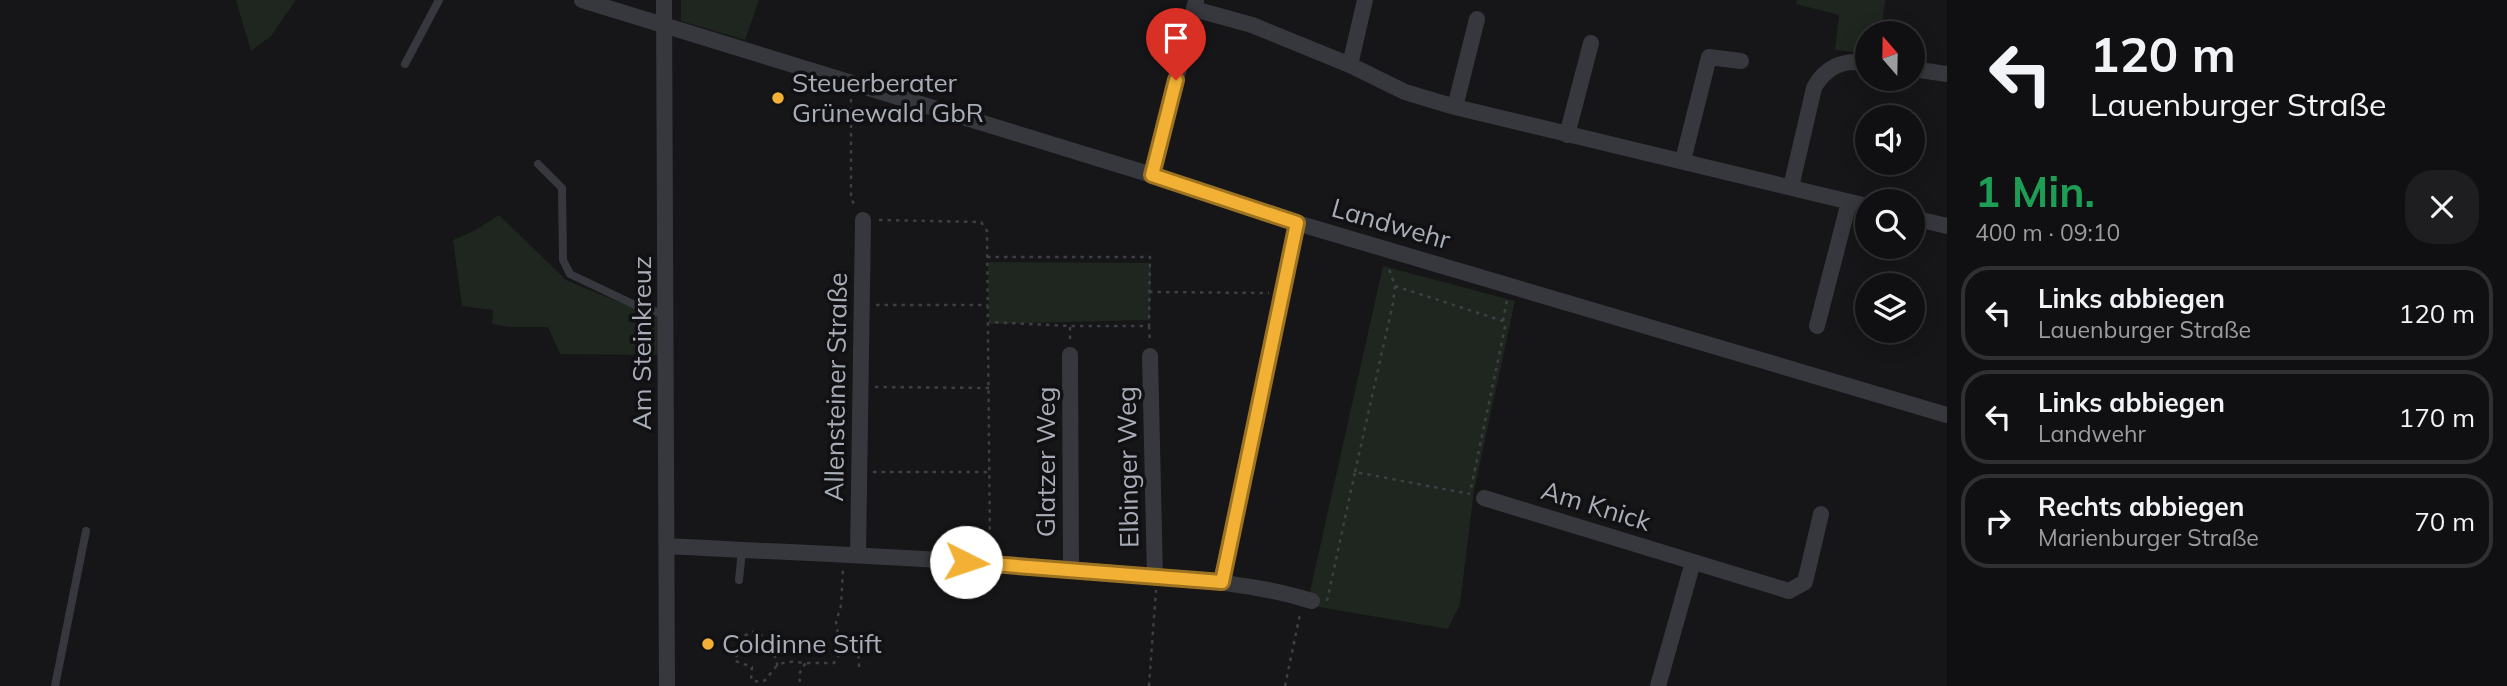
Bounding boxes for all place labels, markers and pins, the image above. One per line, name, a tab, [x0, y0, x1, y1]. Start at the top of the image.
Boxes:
pin	[1146, 8, 1206, 80]
place label: Steuerberater Grünewald GbR	[792, 66, 984, 129]
marker: Steuerberater Grünewald GbR	[770, 90, 786, 106]
place label: Coldinne Stift	[722, 627, 882, 660]
marker: Coldinne Stift	[700, 636, 716, 652]

